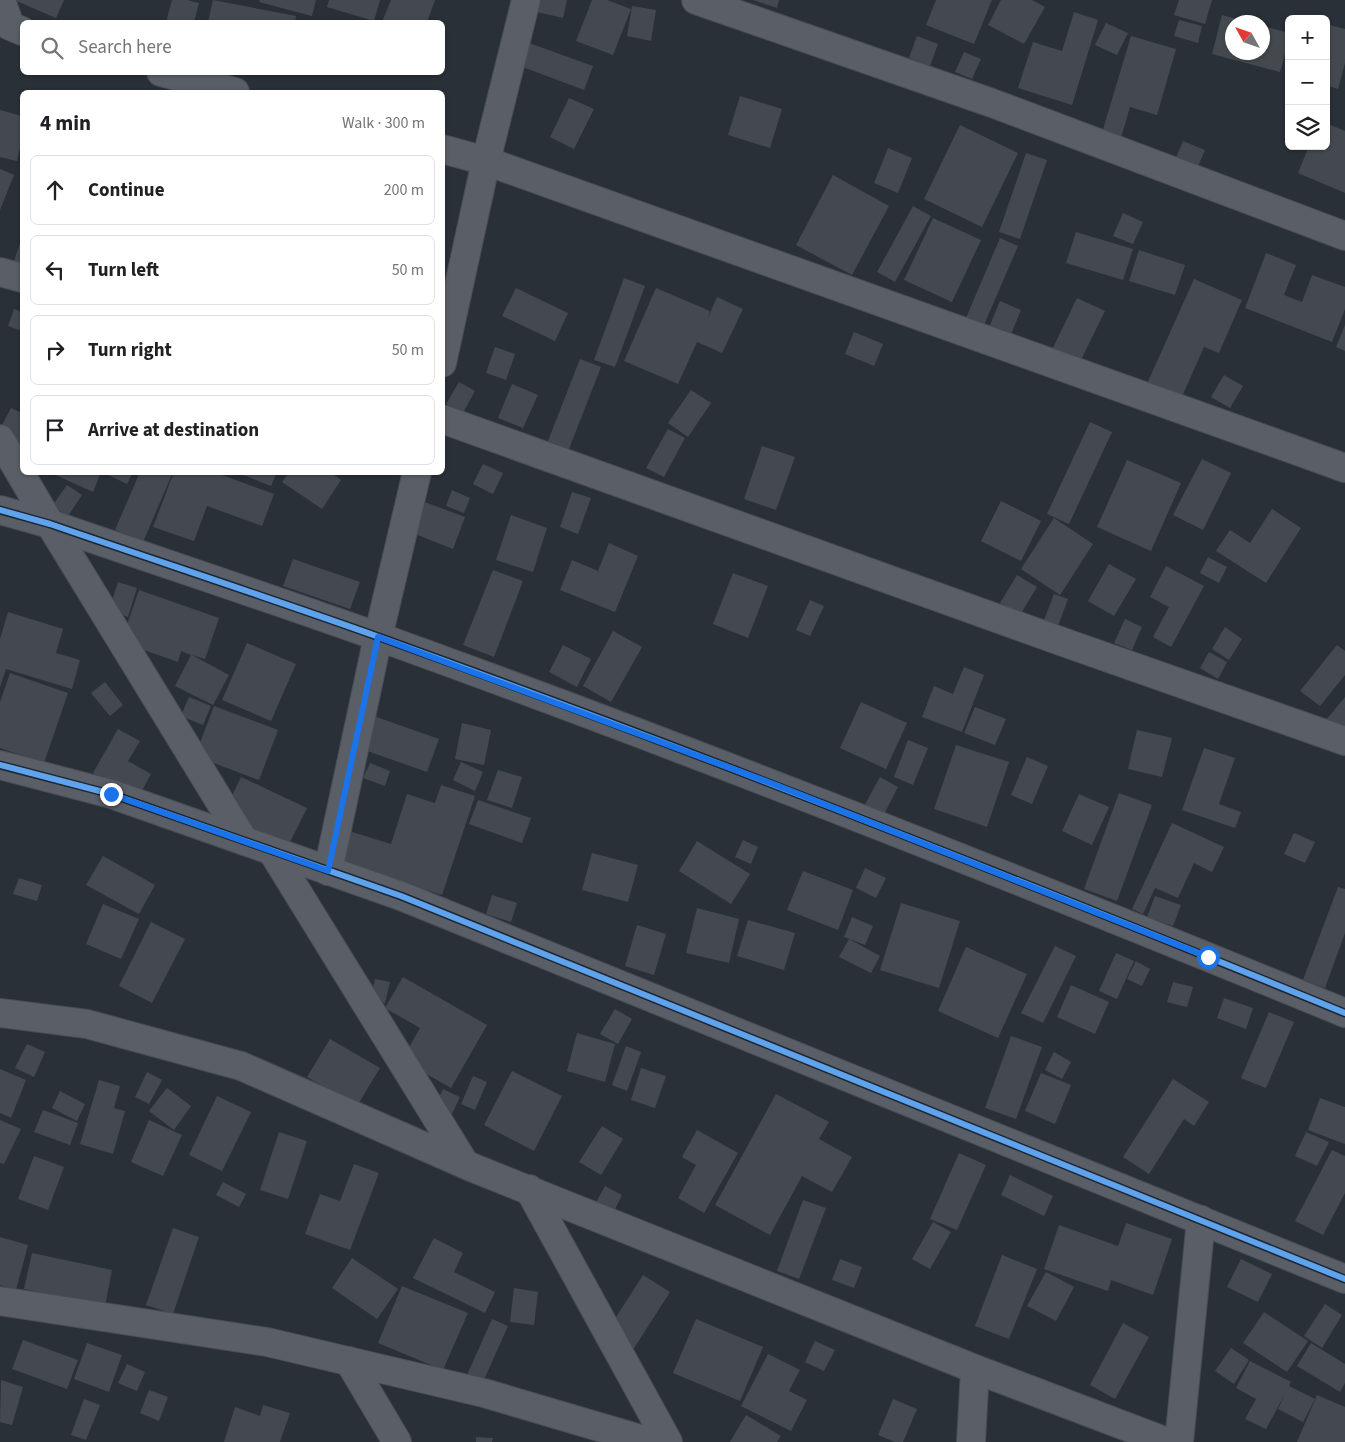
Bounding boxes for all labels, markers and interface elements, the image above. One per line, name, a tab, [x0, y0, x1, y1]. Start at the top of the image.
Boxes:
north arrow	[1225, 15, 1270, 60]
map controls	[1285, 15, 1330, 150]
button: +	[1285, 15, 1330, 60]
search box	[20, 20, 445, 75]
icon: search	[38, 34, 66, 62]
text: Search here	[78, 34, 172, 61]
button: −	[1285, 60, 1330, 105]
button: layers	[1285, 105, 1330, 150]
text: 4 min	[40, 108, 91, 138]
text: Walk · 300 m	[342, 112, 425, 134]
icon: ahead	[41, 176, 69, 204]
text: Continue	[88, 177, 165, 204]
text: 200 m	[384, 179, 424, 201]
icon: left	[41, 256, 69, 284]
text: Turn left	[88, 257, 159, 284]
text: 50 m	[392, 259, 424, 281]
icon: right	[41, 336, 69, 364]
text: Turn right	[88, 337, 172, 364]
text: 50 m	[392, 339, 424, 361]
icon: arrive	[41, 416, 69, 444]
text: Arrive at destination	[88, 417, 259, 444]
route end	[100, 783, 123, 806]
route start	[1197, 946, 1220, 969]

